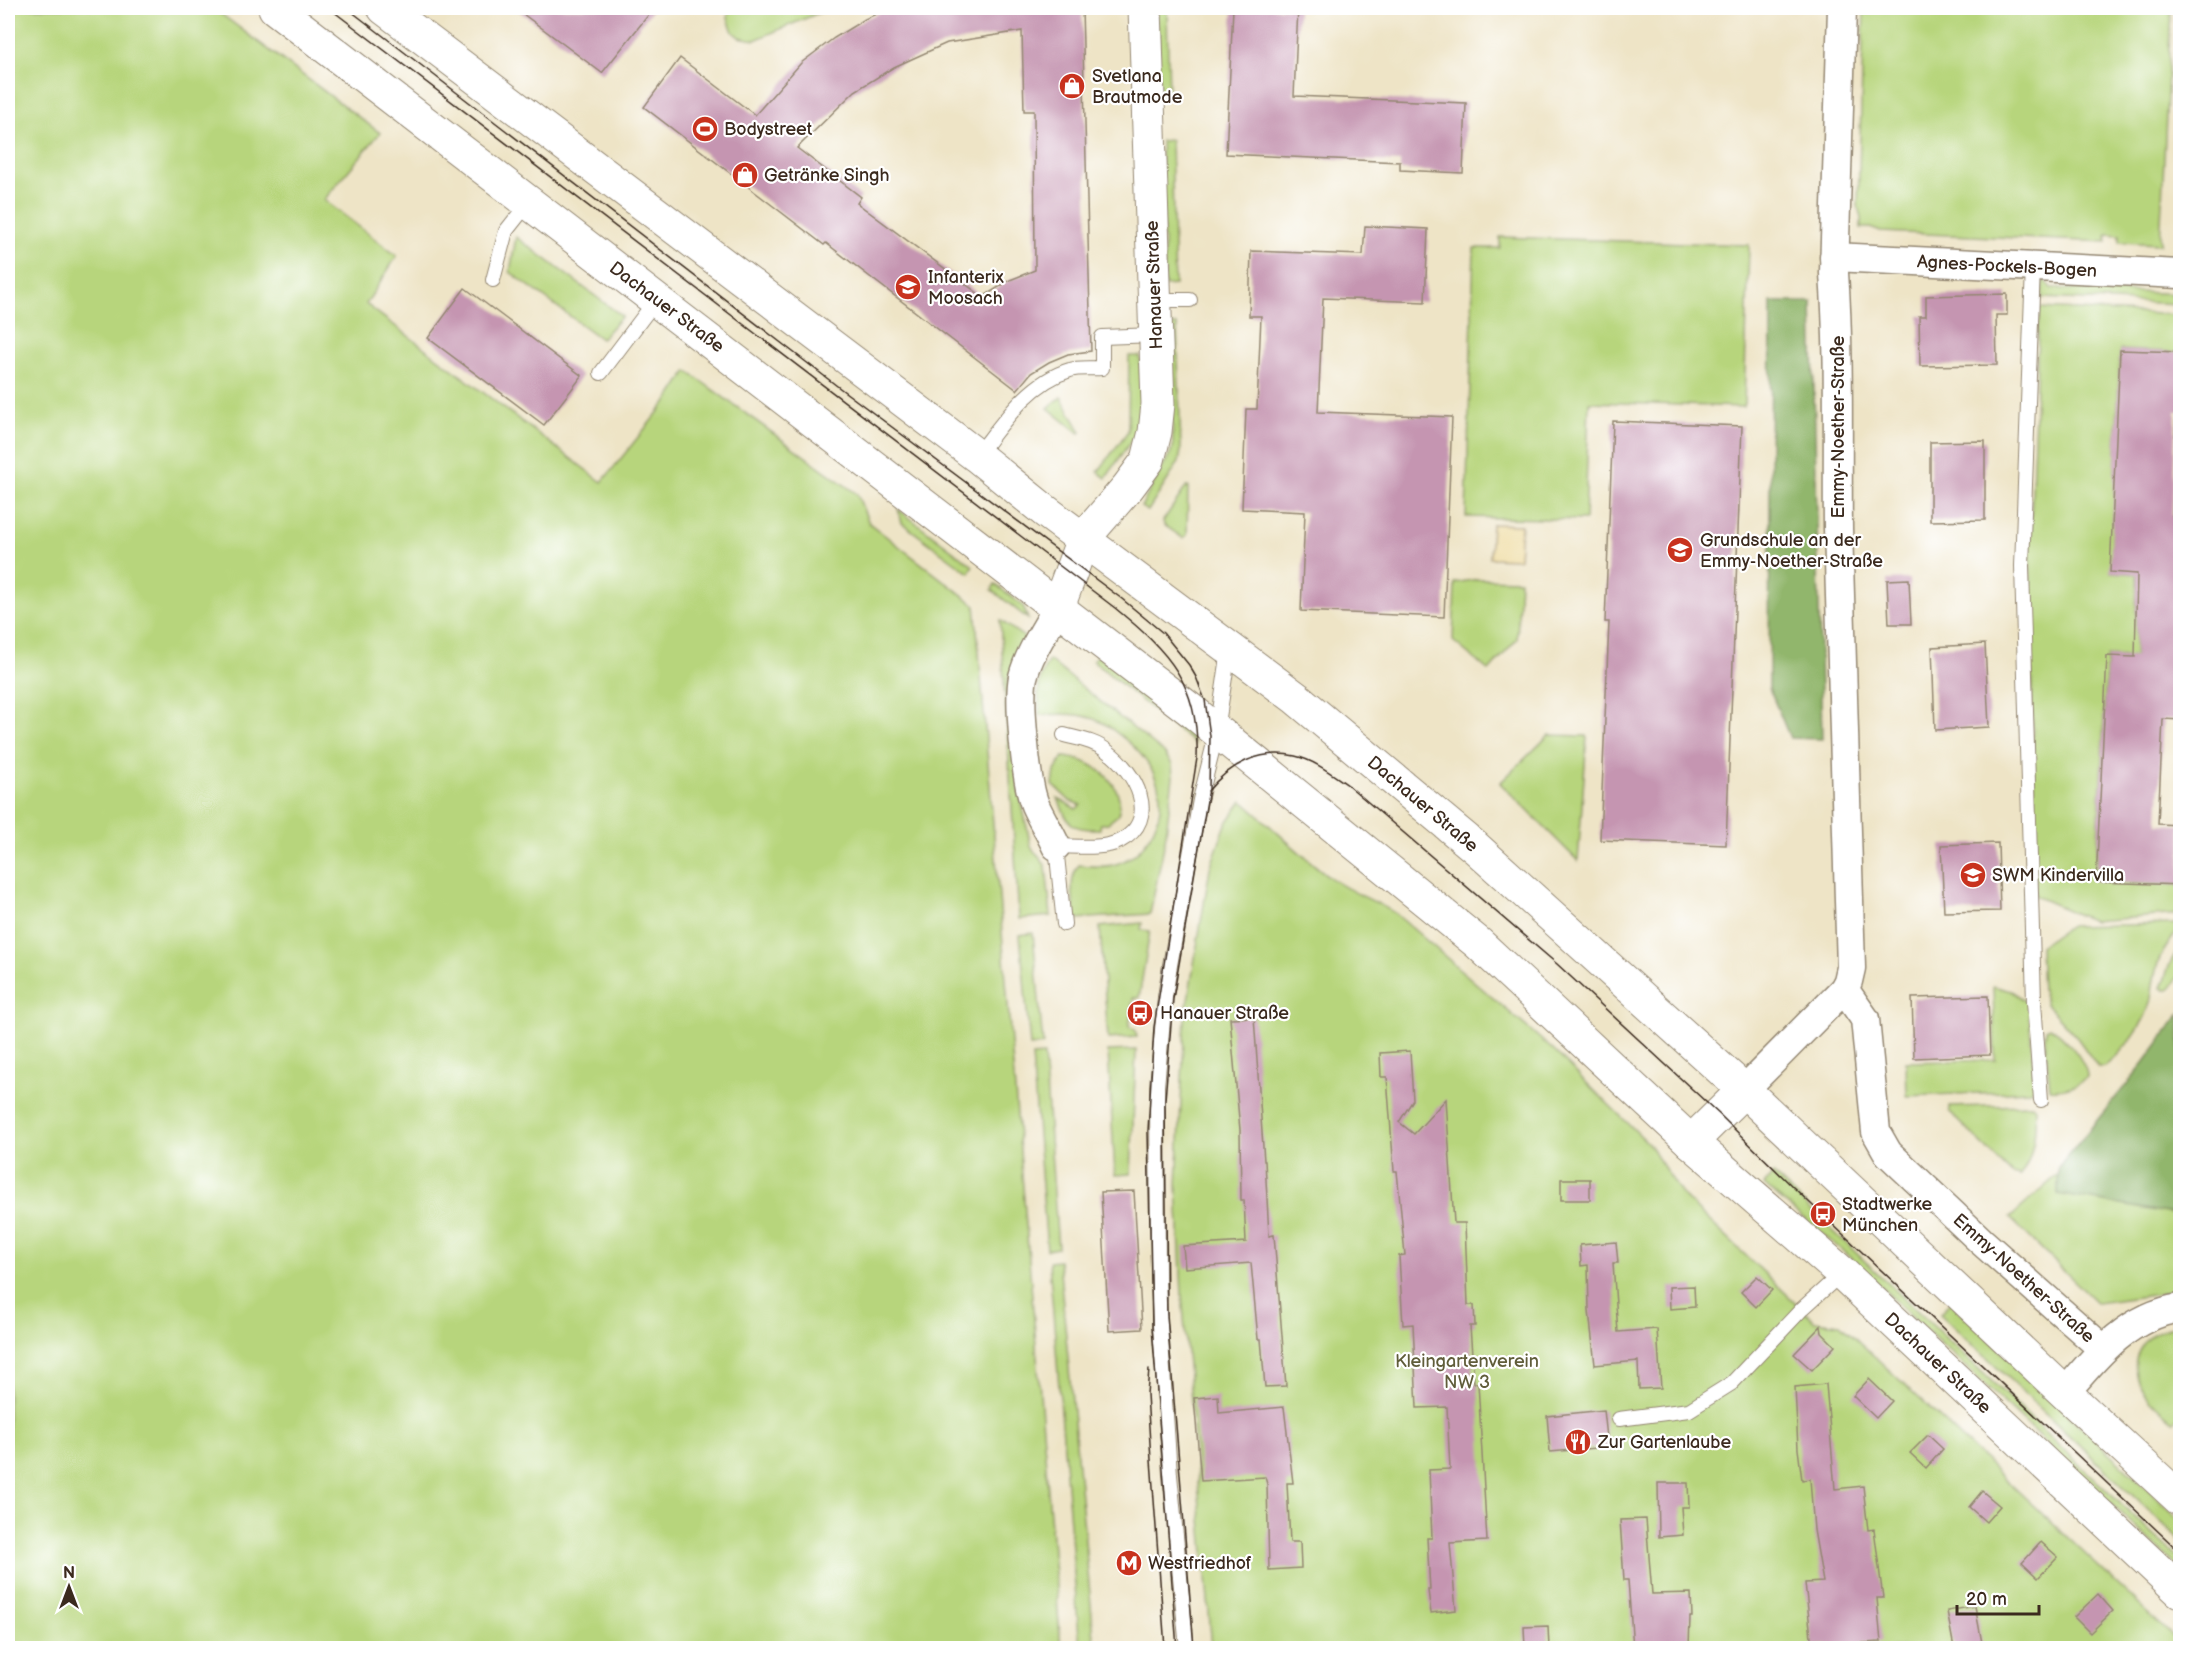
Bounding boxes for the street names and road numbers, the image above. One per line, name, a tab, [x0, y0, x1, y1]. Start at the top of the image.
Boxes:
street label: Hanauer Straße	[1142, 220, 1167, 350]
street label: Agnes-Pockels-Bogen	[1916, 251, 2098, 282]
street label: Dachauer Straße	[605, 258, 728, 357]
street label: Emmy-Noether-Straße	[1828, 335, 1849, 518]
street label: Dachauer Straße	[1363, 752, 1483, 857]
street label: Emmy-Noether-Straße	[1949, 1209, 2099, 1348]
street label: Dachauer Straße	[1880, 1309, 1995, 1418]

